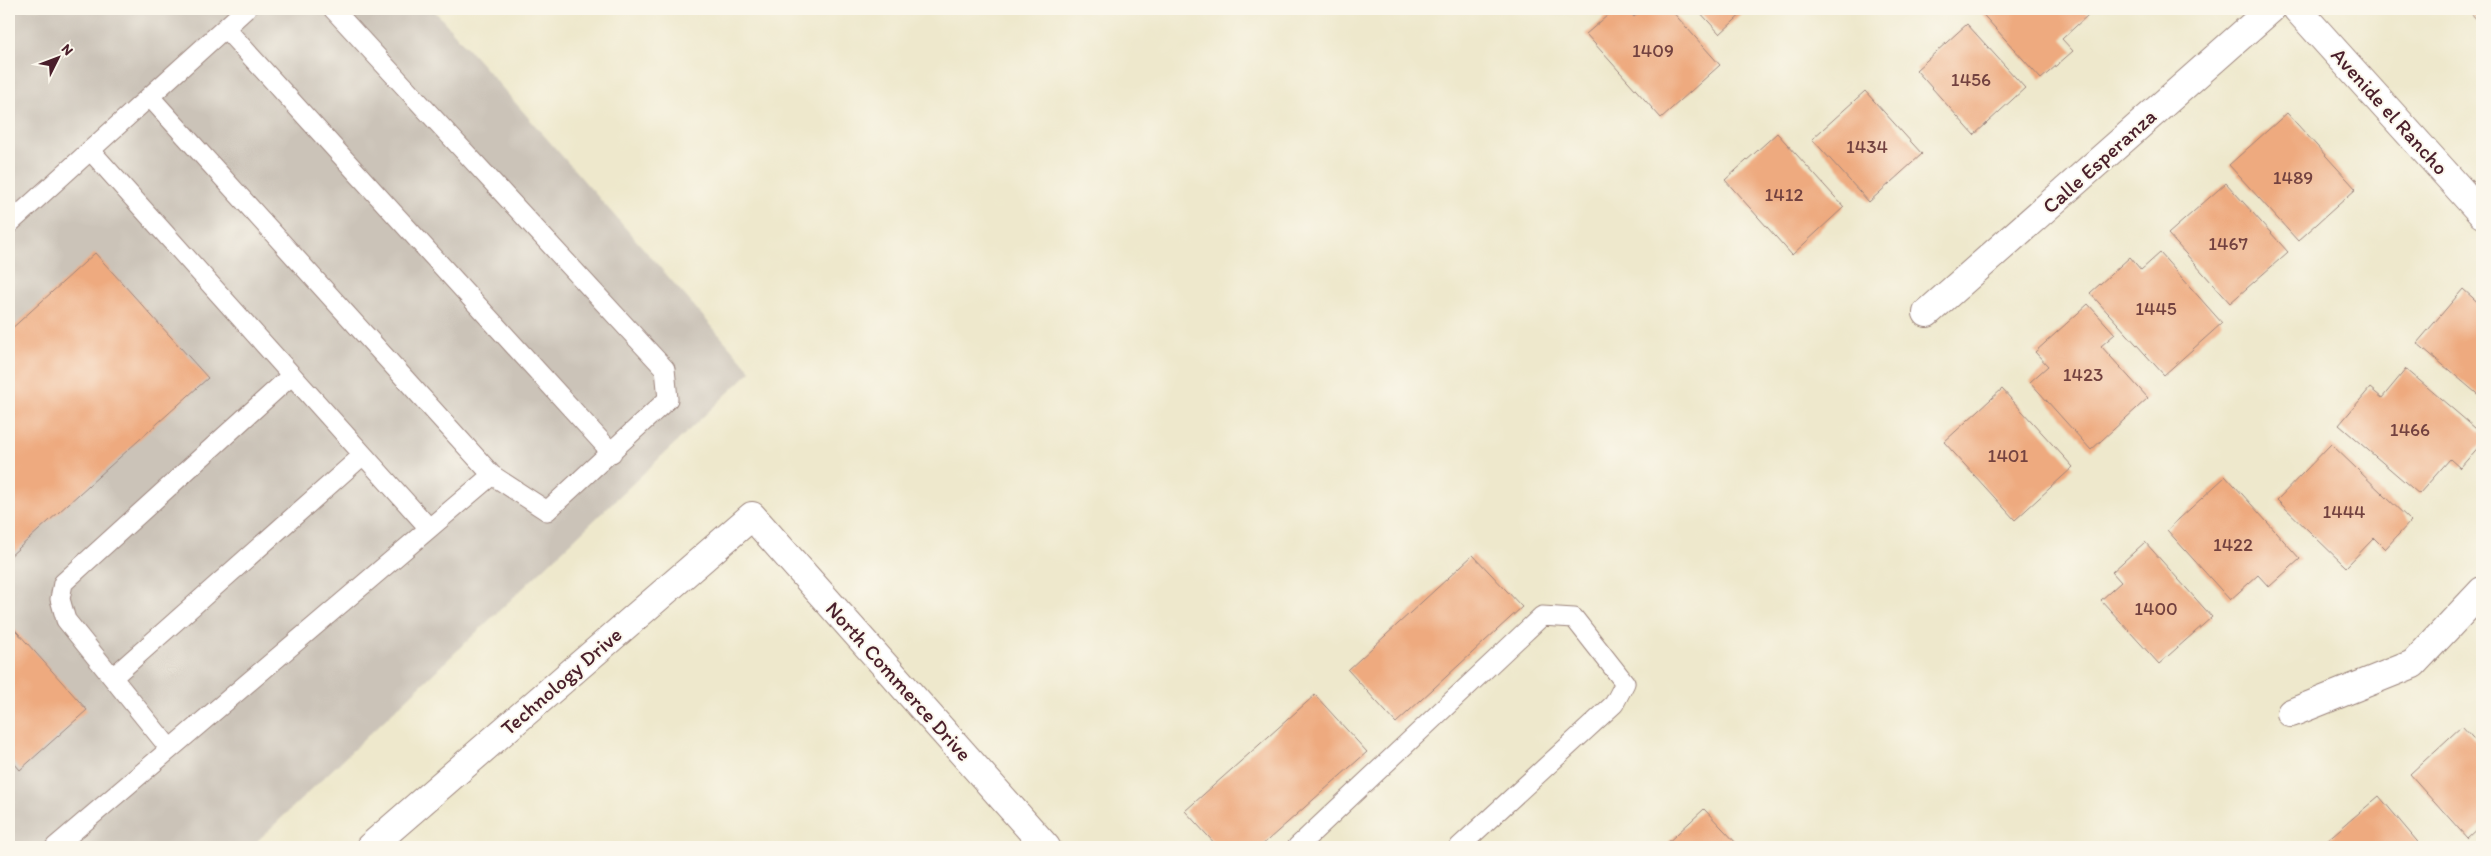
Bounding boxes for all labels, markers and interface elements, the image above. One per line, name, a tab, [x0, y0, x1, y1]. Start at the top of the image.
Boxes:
north arrow	[32, 32, 82, 82]
house number: 1409	[1632, 39, 1674, 62]
text: N	[58, 40, 77, 59]
street label: Avenide el Rancho	[2326, 42, 2454, 180]
house number: 1456	[1951, 68, 1991, 91]
street label: Calle Esperanza	[2037, 103, 2161, 219]
house number: 1434	[1846, 135, 1888, 158]
house number: 1489	[2273, 166, 2313, 189]
house number: 1412	[1764, 183, 1804, 206]
house number: 1467	[2208, 232, 2248, 255]
house number: 1445	[2135, 297, 2177, 320]
house number: 1423	[2063, 363, 2103, 386]
house number: 1466	[2390, 418, 2430, 441]
house number: 1401	[1988, 444, 2029, 467]
house number: 1444	[2322, 500, 2366, 523]
house number: 1422	[2213, 533, 2253, 556]
street label: North Commerce Drive	[821, 596, 977, 766]
house number: 1400	[2134, 597, 2178, 620]
street label: Technology Drive	[495, 622, 627, 740]

